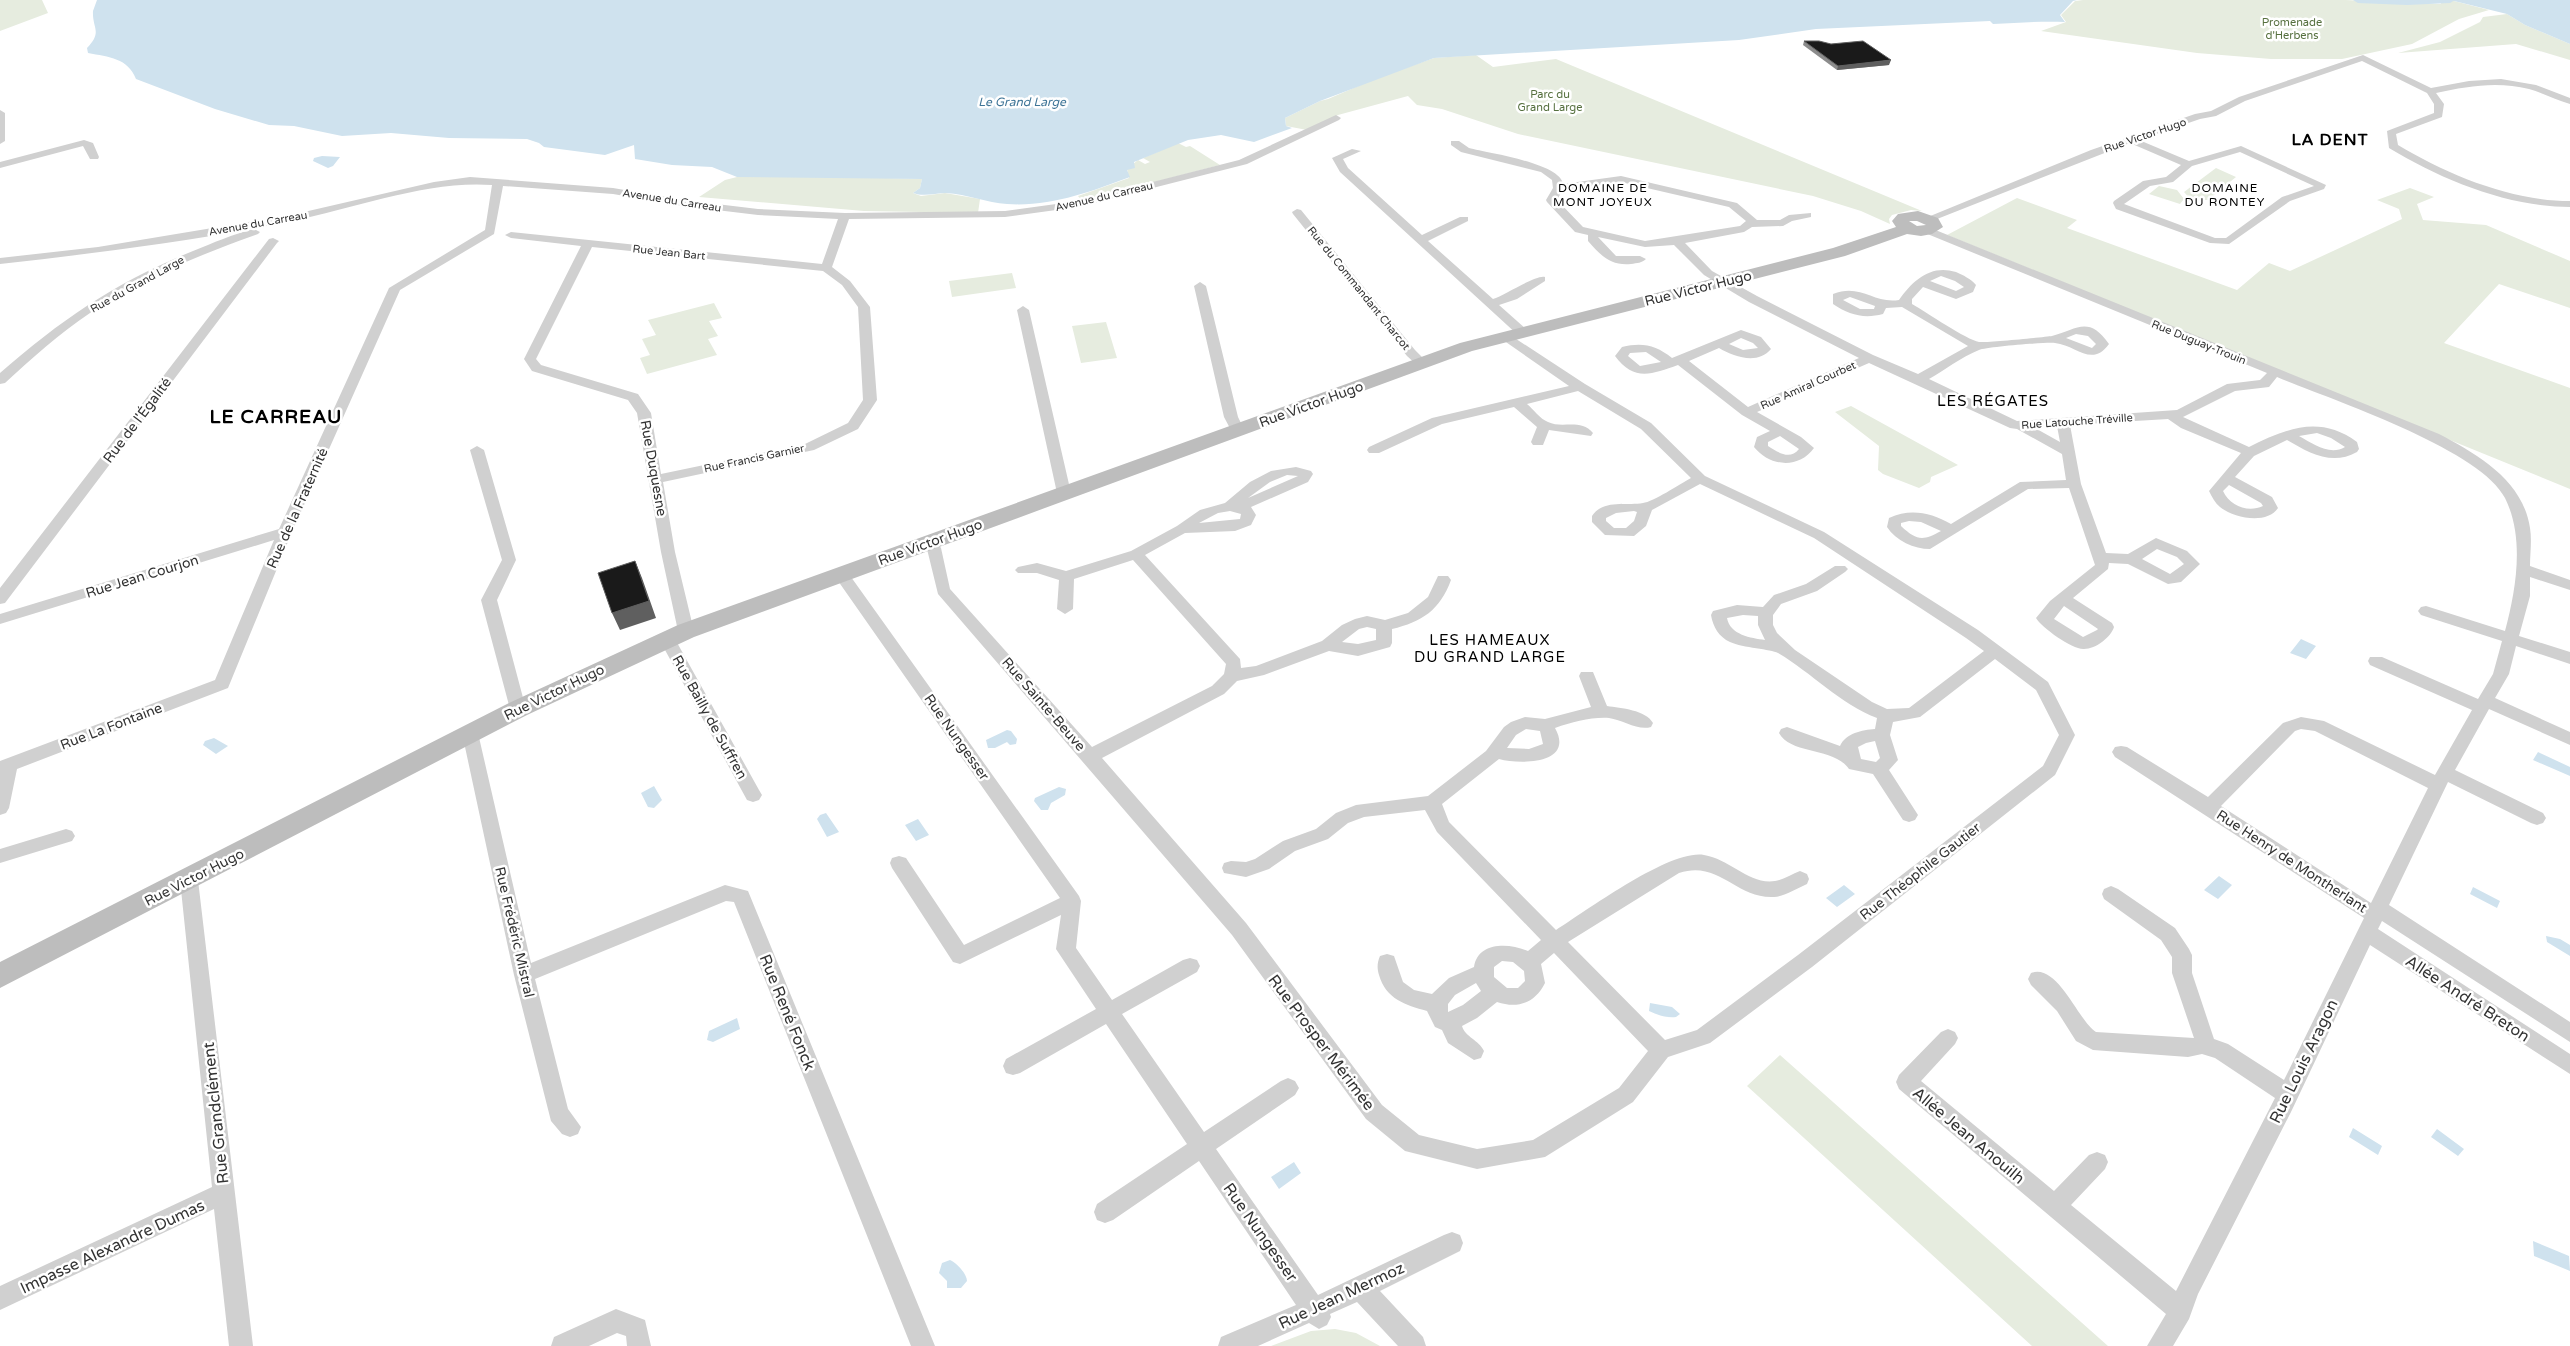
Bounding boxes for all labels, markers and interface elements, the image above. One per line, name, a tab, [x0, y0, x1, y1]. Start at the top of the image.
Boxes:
park label: Promenade d'Herbens	[2262, 16, 2322, 42]
park label: Parc du Grand Large	[1518, 88, 1582, 114]
water label: Le Grand Large	[978, 95, 1067, 109]
street label: Rue Victor Hugo	[2102, 115, 2188, 156]
district label: LA DENT	[2292, 130, 2368, 150]
street label: Avenue du Carreau	[1054, 179, 1154, 214]
district label: DOMAINE DE MONT JOYEUX	[1553, 181, 1653, 209]
district label: DOMAINE DU RONTEY	[2185, 181, 2265, 209]
street label: Avenue du Carreau	[622, 186, 722, 215]
street label: Avenue du Carreau	[208, 208, 308, 239]
street label: Rue du Commandant Charcot	[1305, 224, 1413, 353]
street label: Rue Jean Bart	[632, 242, 706, 263]
street label: Rue du Grand Large	[88, 253, 186, 316]
street label: Rue Victor Hugo	[1643, 267, 1753, 310]
street label: Rue Duguay-Trouin	[2150, 318, 2248, 367]
street label: Rue Amiral Courbet	[1758, 359, 1858, 412]
street label: Rue de l'Égalité	[100, 374, 175, 466]
street label: Rue Victor Hugo	[1257, 378, 1366, 431]
district label: LES RÉGATES	[1937, 392, 2049, 410]
district label: LE CARREAU	[210, 406, 342, 428]
street label: Rue Latouche Tréville	[2021, 411, 2133, 432]
street label: Rue Duquesne	[637, 419, 670, 518]
street label: Rue Francis Garnier	[703, 441, 806, 475]
street label: Rue de la Fraternité	[263, 445, 332, 571]
street label: Rue Victor Hugo	[876, 516, 985, 569]
street label: Rue Jean Courjon	[84, 551, 201, 602]
district label: LES HAMEAUX DU GRAND LARGE	[1414, 631, 1566, 666]
street label: Rue Bailly de Suffren	[668, 652, 751, 782]
street label: Rue Sainte-Beuve	[998, 654, 1089, 755]
street label: Rue Victor Hugo	[501, 661, 607, 724]
street label: Rue Nungesser	[920, 691, 993, 784]
street label: Rue La Fontaine	[58, 699, 165, 754]
street label: Rue Henry de Montherlant	[2213, 806, 2371, 917]
street label: Rue Théophile Gautier	[1857, 819, 1985, 924]
street label: Rue Victor Hugo	[142, 845, 247, 910]
street label: Rue Frédéric Mistral	[491, 865, 538, 999]
street label: Rue René Fonck	[755, 951, 820, 1074]
street label: Allée André Breton	[2402, 951, 2533, 1047]
street label: Rue Prosper Mérimée	[1264, 971, 1379, 1114]
street label: Rue Louis Aragon	[2265, 996, 2343, 1127]
street label: Rue Grandclément	[199, 1041, 233, 1185]
street label: Allée Jean Anouilh	[1908, 1083, 2029, 1189]
street label: Rue Nungesser	[1219, 1179, 1302, 1287]
street label: Impasse Alexandre Dumas	[17, 1195, 208, 1298]
street label: Rue Jean Mermoz	[1275, 1258, 1408, 1334]

